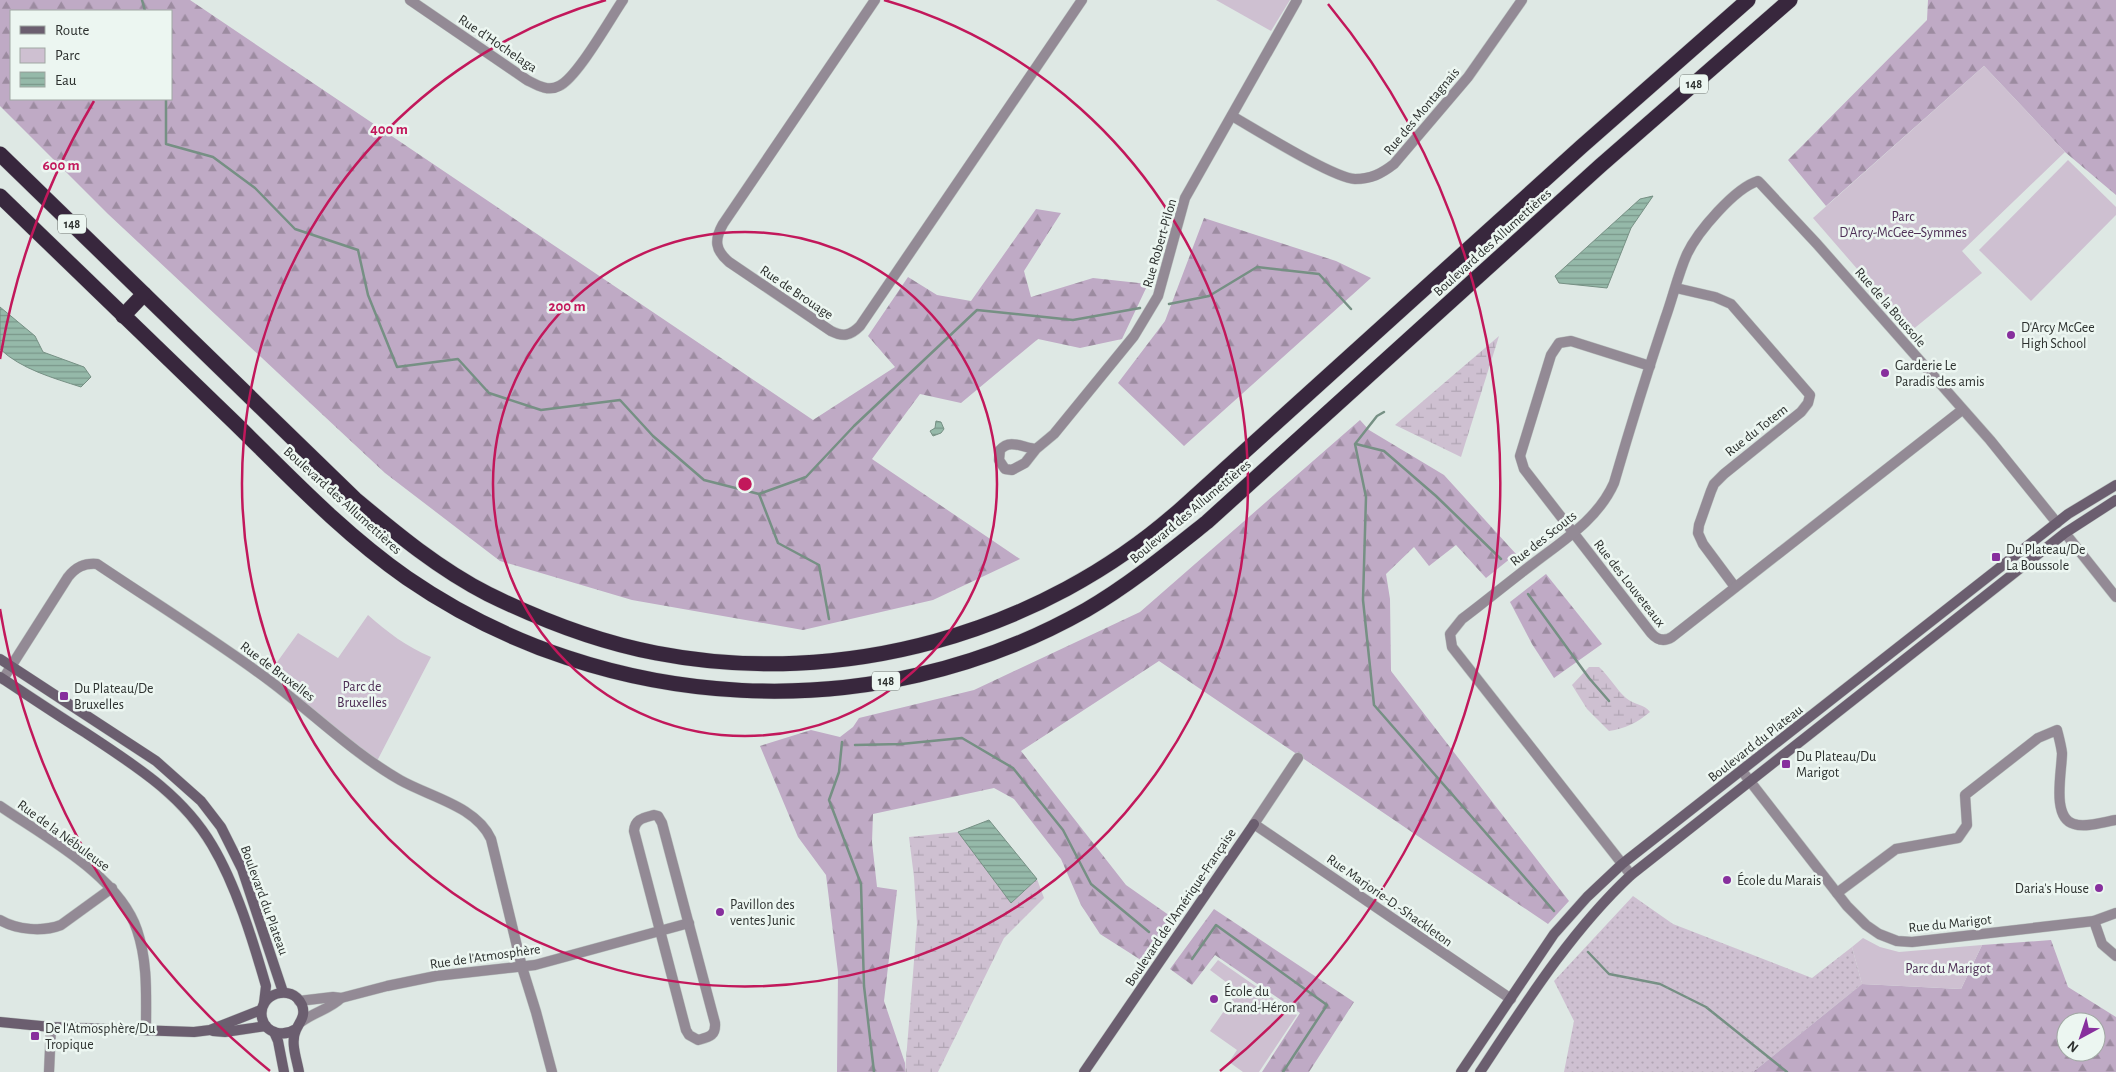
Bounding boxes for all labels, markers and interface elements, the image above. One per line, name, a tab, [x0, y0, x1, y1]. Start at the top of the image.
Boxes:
legend	[10, 10, 172, 100]
street label: Rue d'Hochelaga	[456, 13, 540, 75]
text: Route	[55, 23, 89, 38]
text: Parc	[55, 48, 80, 63]
street label: Rue des Montagnais	[1381, 65, 1462, 158]
text: Eau	[55, 73, 77, 88]
road number: 148	[1680, 74, 1708, 94]
text: 400 m	[370, 122, 408, 137]
text: 600 m	[42, 158, 80, 173]
street label: Boulevard des Allumettières	[1431, 186, 1554, 299]
street label: Rue Robert-Pilon	[1141, 197, 1179, 289]
park label: Parc D'Arcy-McGee–Symmes	[1839, 210, 1967, 240]
road number: 148	[58, 214, 86, 233]
street label: Rue de Brouage	[757, 263, 836, 322]
street label: Rue de la Boussole	[1852, 265, 1928, 350]
text: 200 m	[548, 299, 586, 314]
place label: D'Arcy McGee High School	[2021, 321, 2095, 351]
marker: D'Arcy McGee High School	[2005, 329, 2017, 341]
place label: Garderie Le Paradis des amis	[1895, 359, 1985, 389]
marker: Garderie Le Paradis des amis	[1879, 367, 1891, 379]
street label: Rue du Totem	[1723, 402, 1790, 459]
street label: Boulevard des Allumettières	[281, 444, 404, 557]
street label: Boulevard des Allumettières	[1127, 457, 1254, 566]
centre of rings	[736, 475, 754, 493]
street label: Rue des Scouts	[1508, 509, 1579, 569]
street label: Rue des Louveteaux	[1591, 537, 1668, 630]
place label: Du Plateau/De La Boussole	[2006, 543, 2086, 573]
marker: Du Plateau/De La Boussole	[1990, 551, 2002, 563]
street label: Rue de Bruxelles	[238, 639, 317, 704]
road number: 148	[872, 671, 900, 690]
park label: Parc de Bruxelles	[337, 680, 387, 710]
place label: Du Plateau/De Bruxelles	[74, 682, 154, 712]
marker: Du Plateau/De Bruxelles	[58, 690, 70, 702]
street label: Boulevard du Plateau	[1706, 703, 1805, 785]
place label: Du Plateau/Du Marigot	[1796, 750, 1876, 780]
marker: Du Plateau/Du Marigot	[1780, 758, 1792, 770]
street label: Rue de la Nébuleuse	[15, 798, 112, 874]
street label: Boulevard de l'Amérique-Française	[1123, 826, 1239, 989]
street label: Boulevard du Plateau	[238, 844, 290, 957]
street label: Rue Marjorie-D.-Shackleton	[1324, 852, 1455, 950]
place label: École du Marais	[1737, 871, 1821, 888]
marker: École du Marais	[1721, 874, 1733, 886]
place label: Daria's House	[2015, 882, 2089, 896]
marker: Daria's House	[2093, 882, 2105, 894]
place label: Pavillon des ventes Junic	[730, 898, 795, 928]
marker: Pavillon des ventes Junic	[714, 906, 726, 918]
street label: Rue du Marigot	[1908, 913, 1993, 935]
street label: Rue de l'Atmosphère	[429, 942, 541, 972]
park label: Parc du Marigot	[1905, 962, 1991, 976]
place label: École du Grand-Héron	[1224, 982, 1295, 1015]
marker: École du Grand-Héron	[1208, 993, 1220, 1005]
north arrow	[2056, 1012, 2106, 1062]
place label: De l'Atmosphère/Du Tropique	[45, 1022, 155, 1052]
marker: De l'Atmosphère/Du Tropique	[29, 1030, 41, 1042]
text: N	[2065, 1038, 2082, 1055]

